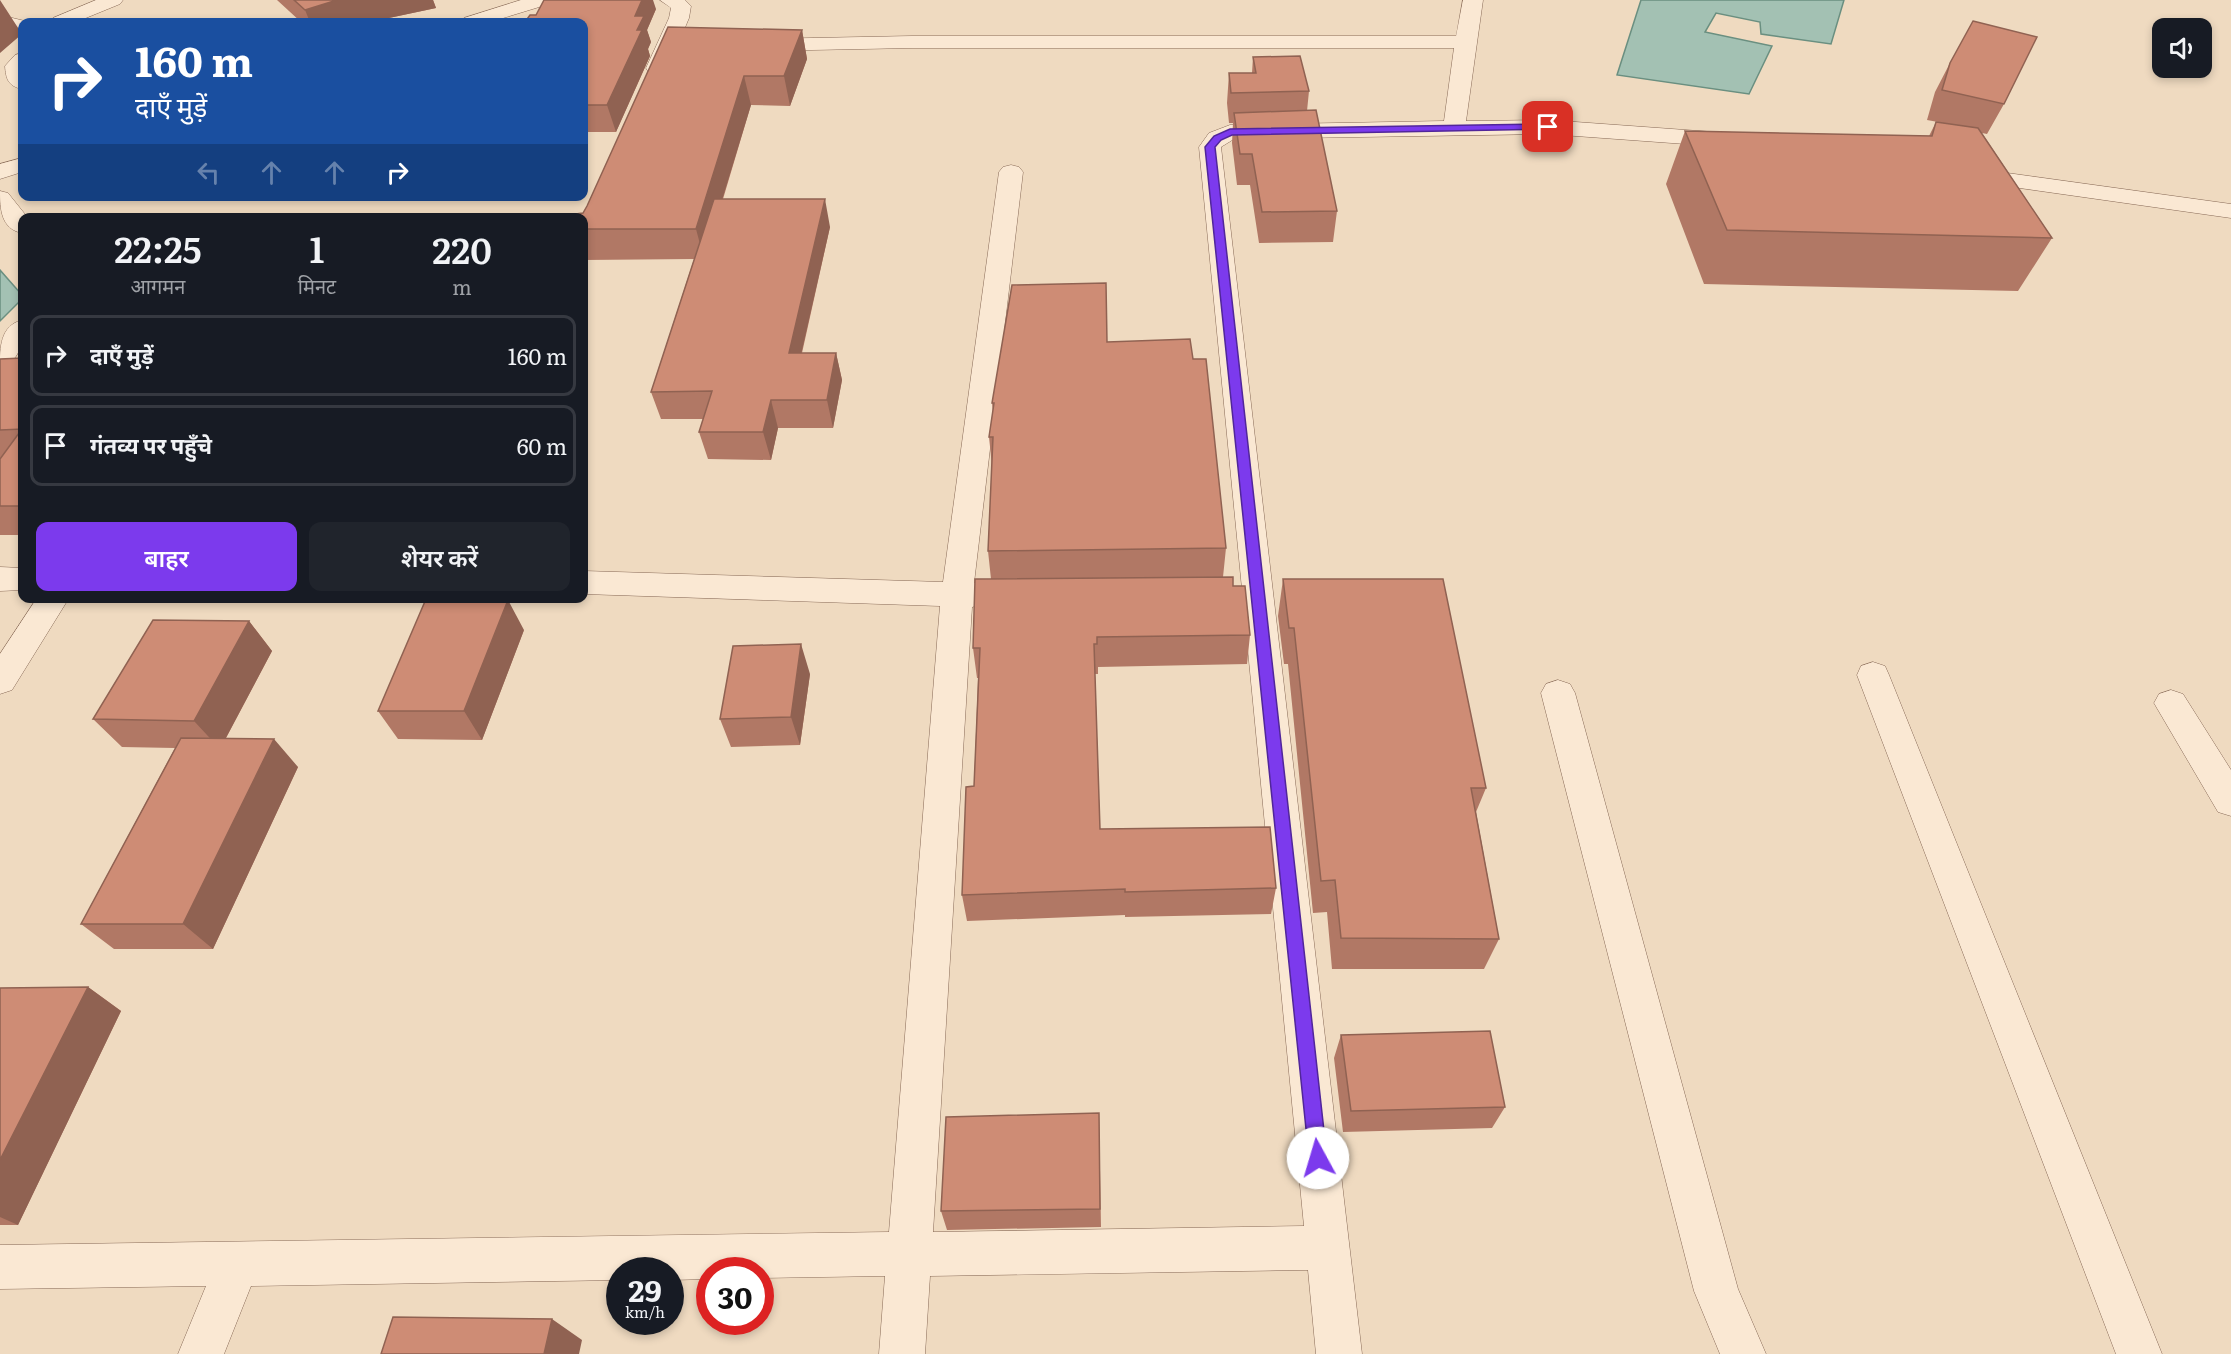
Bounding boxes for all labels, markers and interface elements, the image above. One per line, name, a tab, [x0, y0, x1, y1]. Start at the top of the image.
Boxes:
map controls	[2152, 18, 2212, 78]
button: sound	[2152, 18, 2212, 78]
text: 160 m	[135, 28, 253, 90]
icon: right	[36, 42, 114, 120]
text: दाएँ मुड़ें	[135, 85, 207, 125]
pin	[1522, 101, 1573, 152]
icon: arrive	[1531, 110, 1564, 143]
icon: left	[192, 156, 225, 189]
icon: ahead	[255, 156, 288, 189]
icon: ahead	[318, 156, 351, 189]
icon: right	[381, 156, 414, 189]
text: 22:25	[114, 221, 202, 274]
text: 1	[310, 221, 324, 274]
text: 220	[432, 222, 492, 275]
text: आगमन	[131, 270, 185, 300]
text: मिनट	[298, 270, 336, 300]
text: m	[452, 271, 472, 301]
text: दाएँ मुड़ें	[90, 338, 153, 371]
icon: right	[39, 339, 72, 372]
text: 160 m	[508, 339, 567, 372]
text: गंतव्य पर पहुँचे	[90, 428, 212, 461]
icon: arrive	[39, 429, 72, 462]
text: 60 m	[517, 429, 567, 462]
button: बाहर	[36, 522, 297, 591]
button: शेयर करें	[309, 522, 570, 591]
position arrow	[1286, 1126, 1350, 1190]
speed limit sign: 30	[696, 1257, 774, 1335]
text: 29	[628, 1267, 662, 1311]
text: km/h	[625, 1300, 665, 1323]

